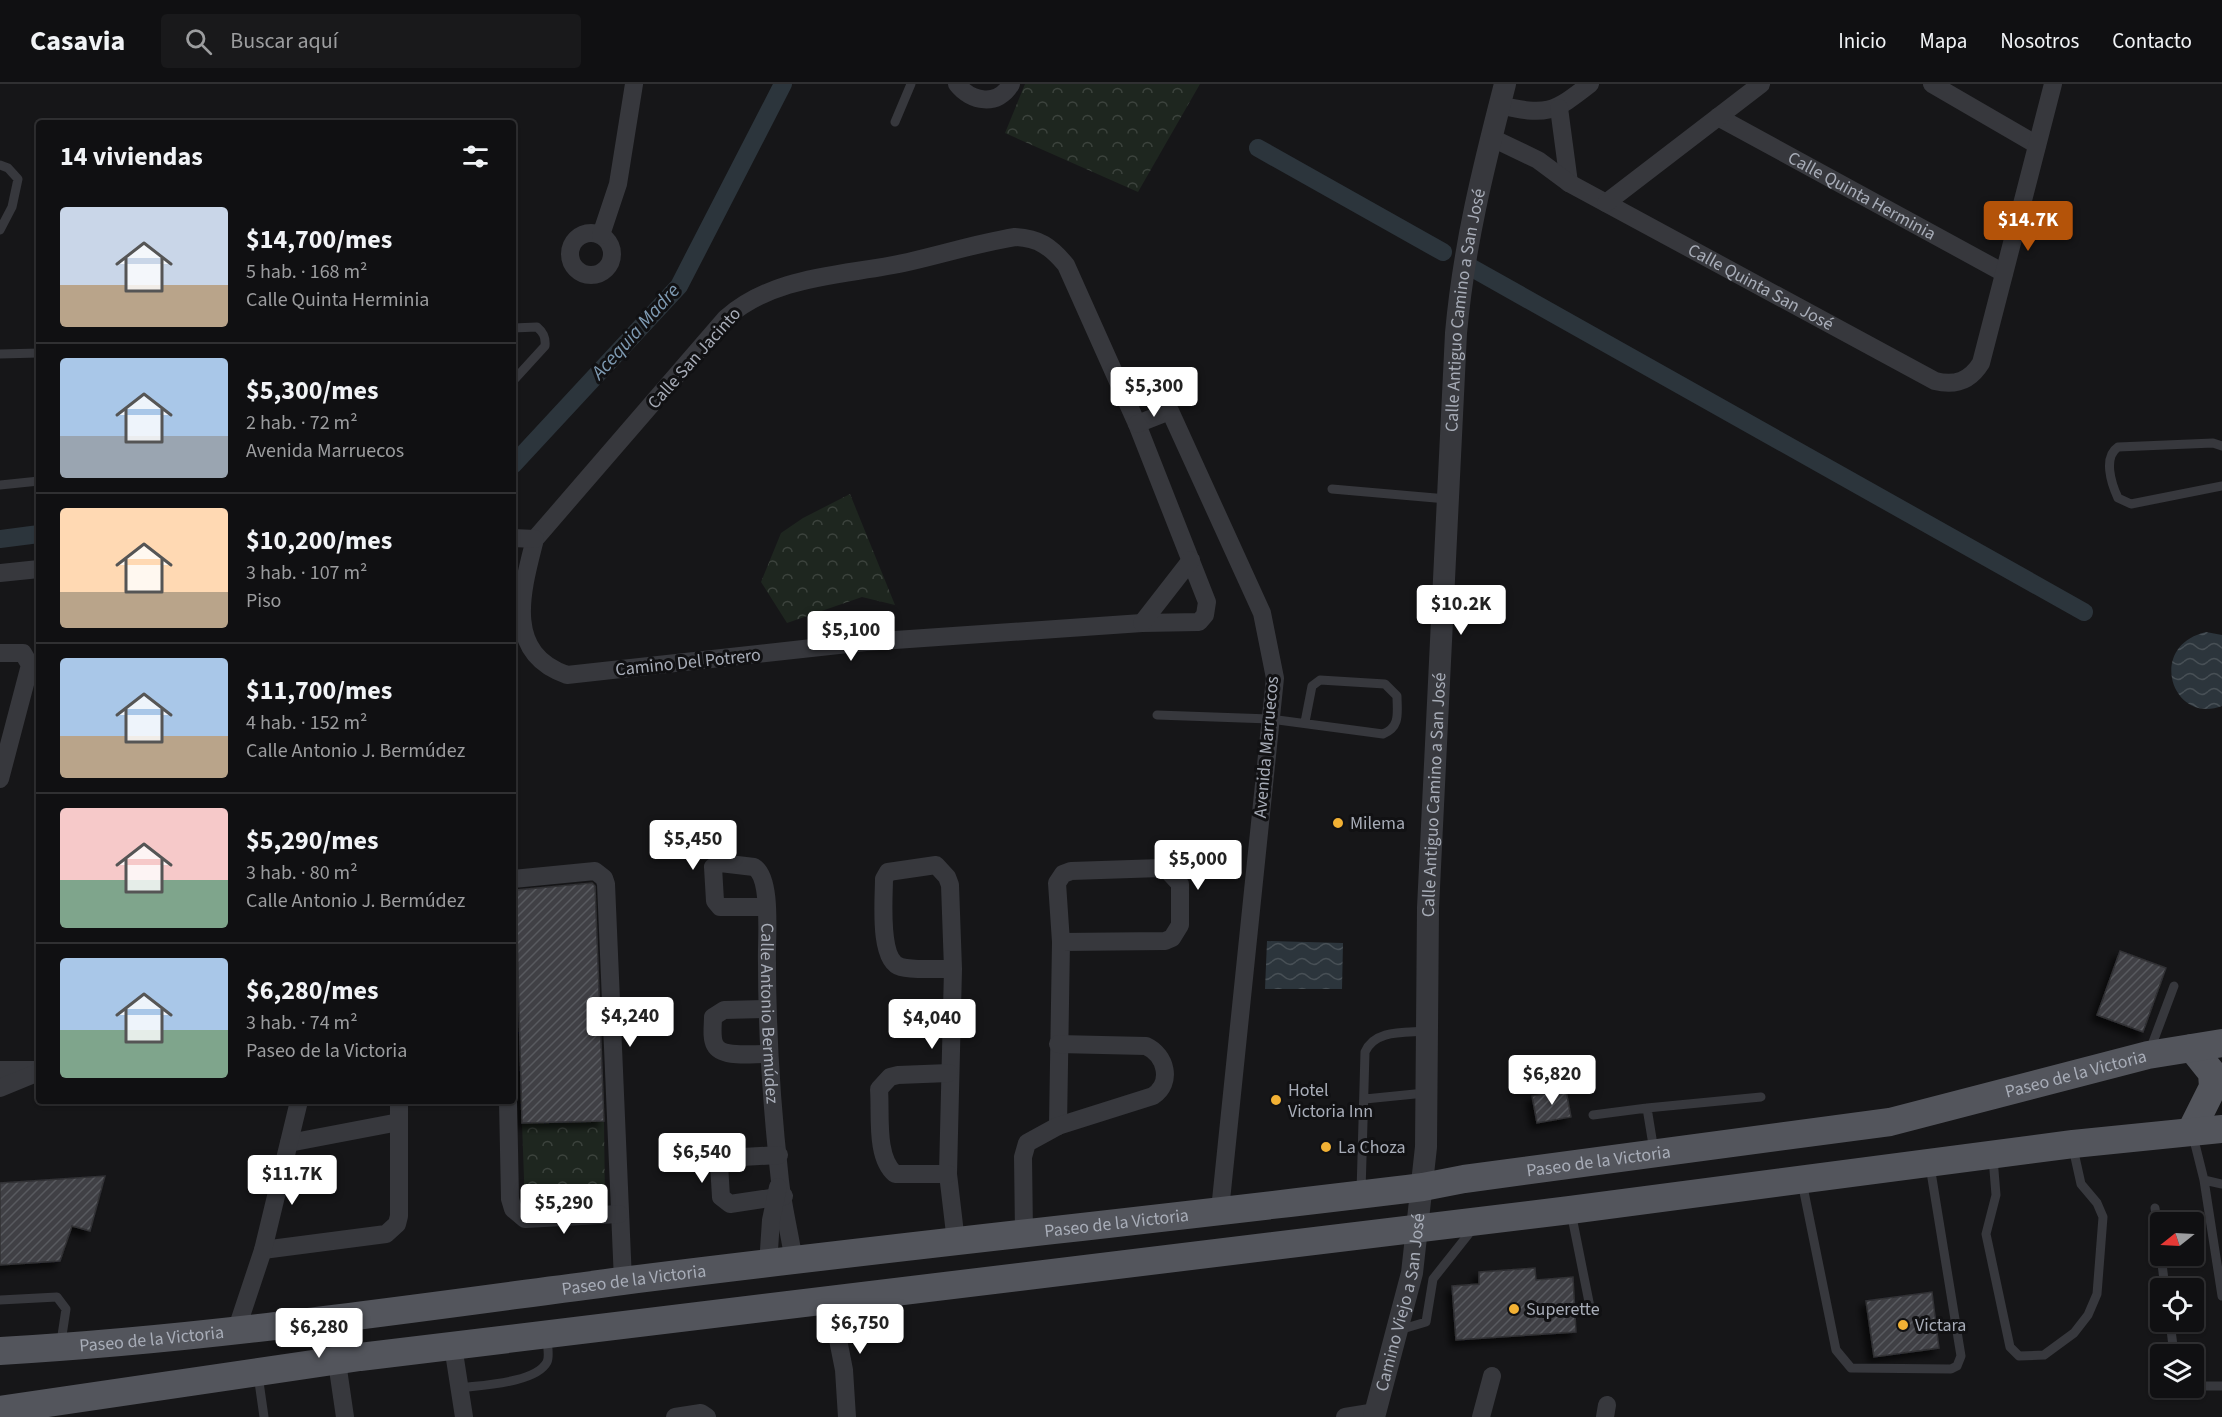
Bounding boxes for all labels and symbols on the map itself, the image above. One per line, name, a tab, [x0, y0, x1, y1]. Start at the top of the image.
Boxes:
street label: Calle Quinta Herminia	[1783, 145, 1940, 247]
street label: Calle Antiguo Camino a San José	[1439, 186, 1492, 432]
pin: $14.7K	[1979, 201, 2077, 252]
street label: Calle Quinta San José	[1683, 238, 1838, 337]
water label: Acequia Madre	[584, 277, 686, 387]
street label: Calle San Jacinto	[642, 302, 747, 415]
pin: $5,300	[1105, 367, 1203, 418]
pin: $10.2K	[1412, 585, 1510, 636]
pin: $5,100	[802, 611, 900, 662]
street label: Camino Del Potrero	[614, 642, 762, 683]
street label: Calle Antiguo Camino a San José	[1416, 672, 1452, 917]
street label: Avenida Marruecos	[1248, 675, 1285, 819]
place label: Milema	[1350, 811, 1405, 836]
marker: Milema	[1331, 816, 1345, 830]
pin: $5,450	[644, 820, 742, 871]
pin: $5,000	[1149, 840, 1247, 891]
street label: Calle Antonio Bermúdez	[754, 923, 785, 1105]
pin: $4,240	[581, 997, 679, 1048]
pin: $4,040	[883, 999, 981, 1050]
street label: Paseo de la Victoria	[2002, 1044, 2149, 1105]
pin: $6,820	[1503, 1055, 1601, 1106]
place label: Hotel Victoria Inn	[1288, 1078, 1373, 1124]
marker: Hotel Victoria Inn	[1269, 1093, 1283, 1107]
pin: $6,540	[653, 1133, 751, 1184]
place label: La Choza	[1338, 1135, 1405, 1160]
street label: Paseo de la Victoria	[1525, 1139, 1672, 1184]
marker: La Choza	[1319, 1140, 1333, 1154]
pin: $11.7K	[243, 1155, 341, 1206]
pin: $5,290	[515, 1184, 613, 1235]
street label: Paseo de la Victoria	[1043, 1203, 1190, 1244]
street label: Camino Viejo a San José	[1369, 1212, 1432, 1394]
north arrow	[2150, 1212, 2204, 1266]
street label: Paseo de la Victoria	[560, 1259, 708, 1302]
place label: Superette	[1526, 1297, 1600, 1322]
marker: Superette	[1507, 1302, 1521, 1316]
pin: $6,750	[811, 1304, 909, 1355]
pin: $6,280	[270, 1308, 368, 1359]
place label: Victara	[1915, 1313, 1966, 1338]
marker: Victara	[1896, 1318, 1910, 1332]
street label: Paseo de la Victoria	[78, 1320, 225, 1359]

